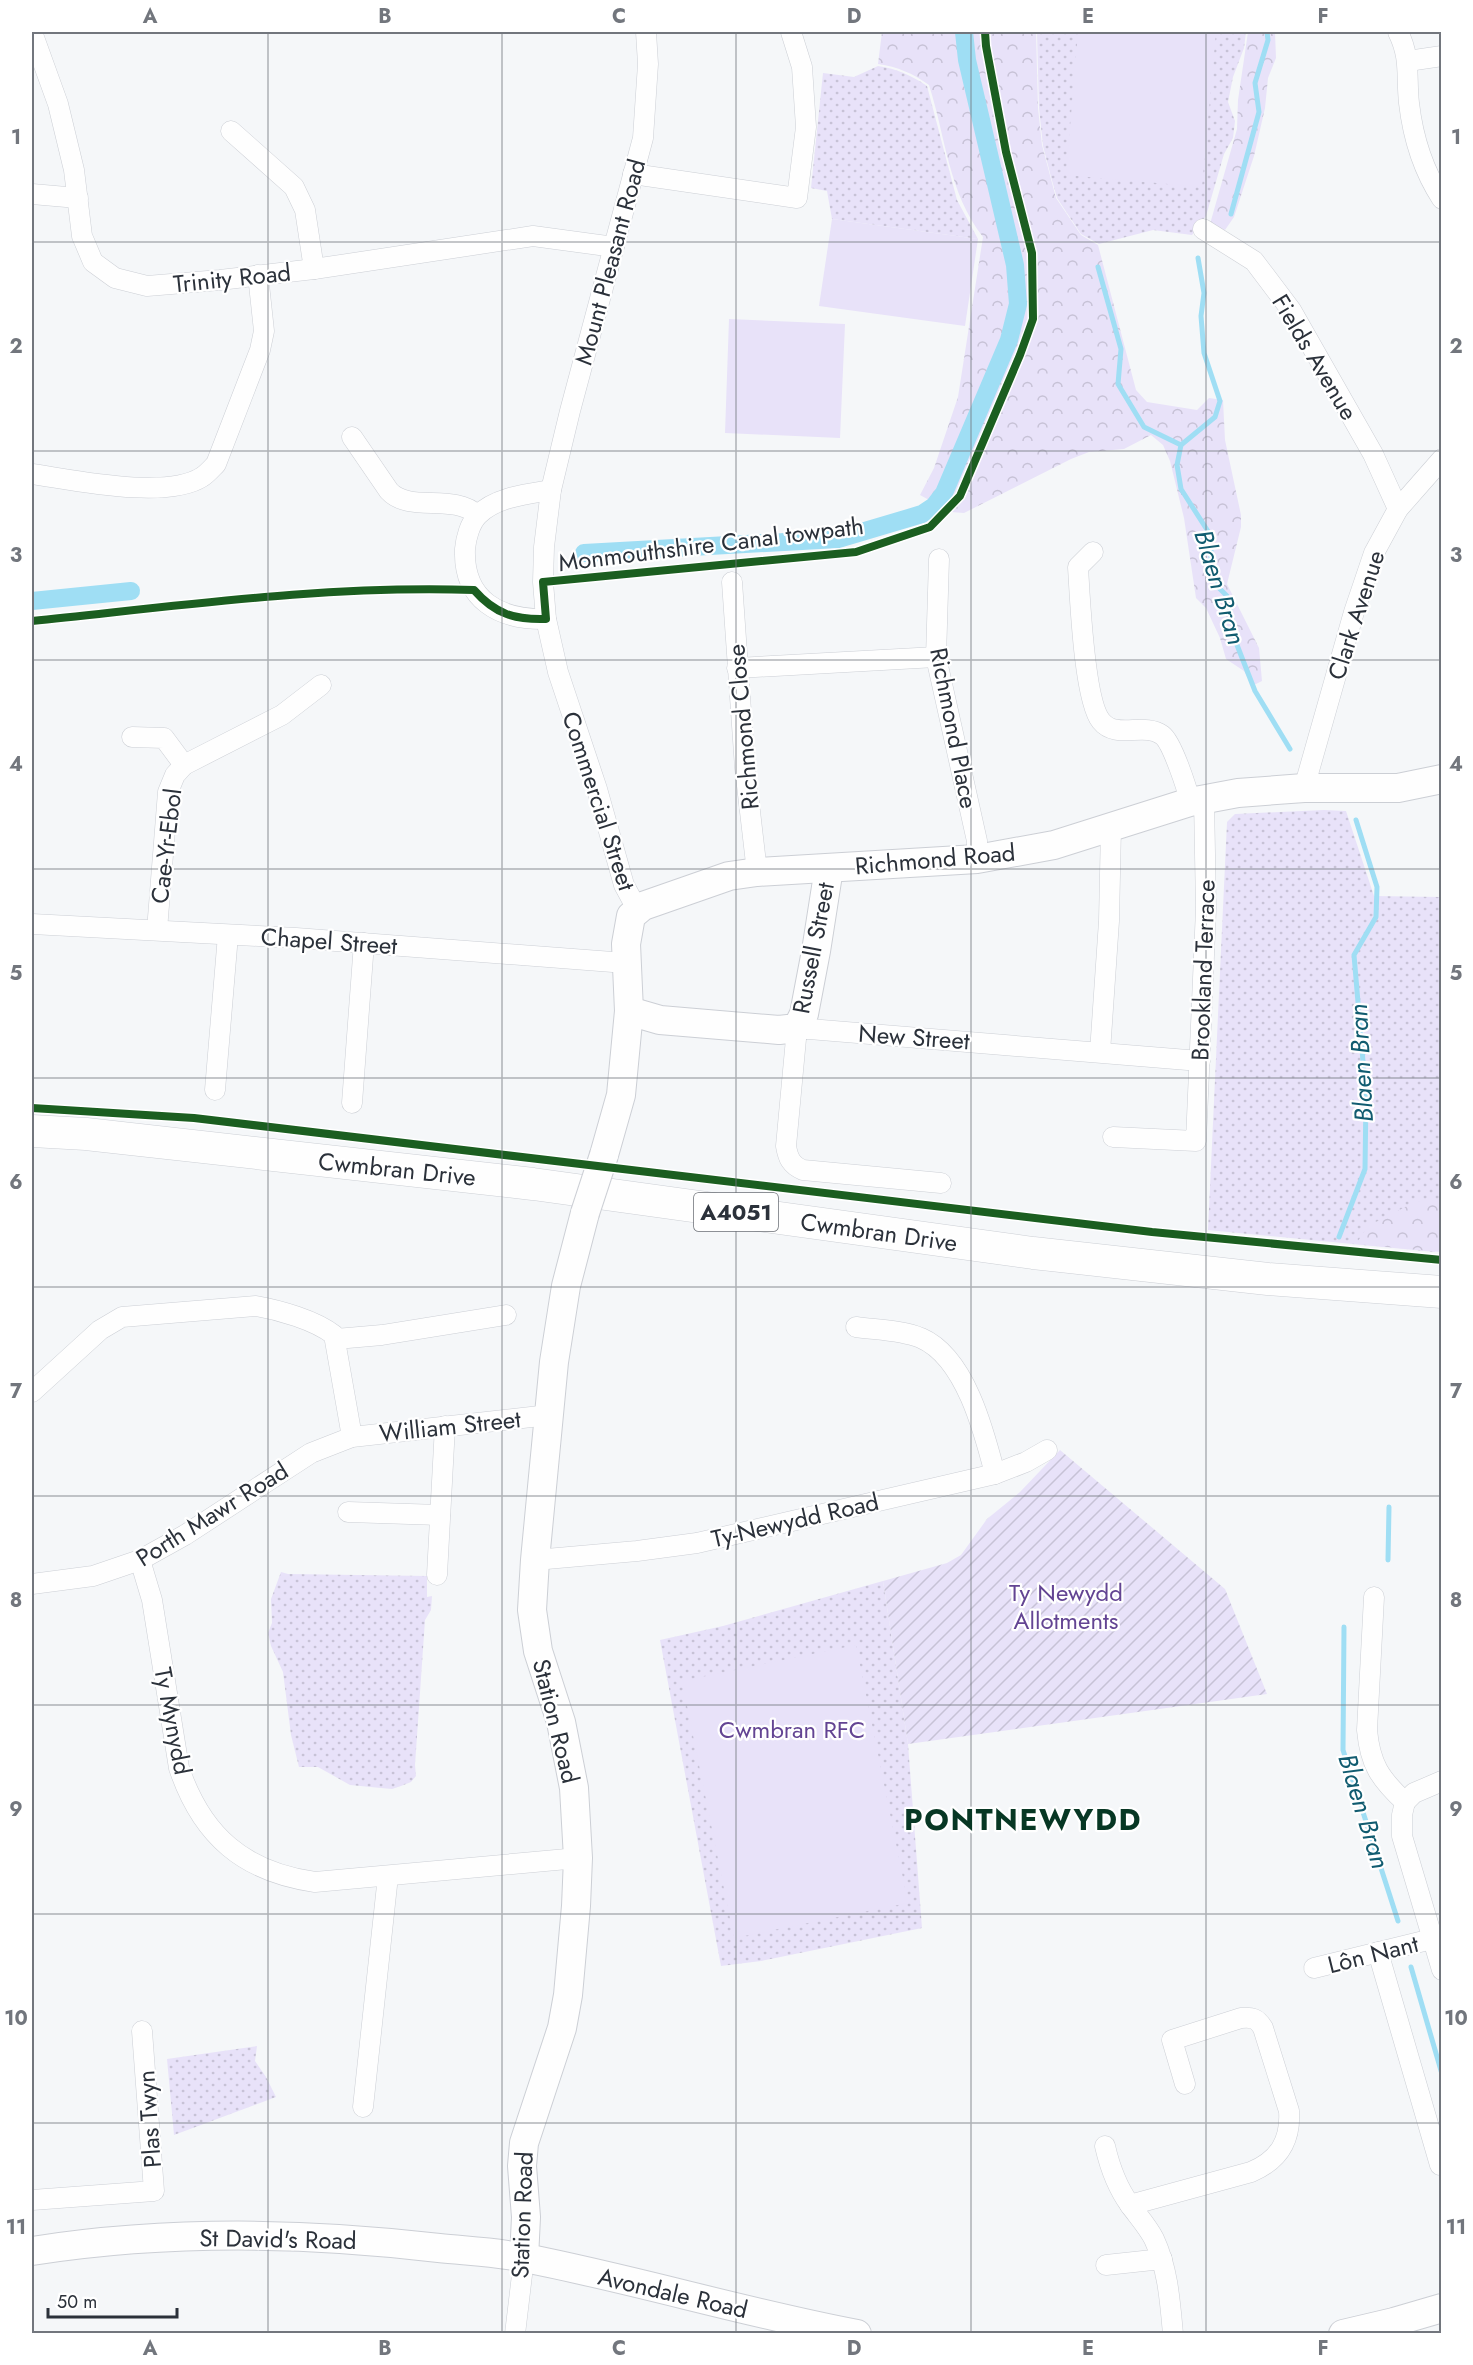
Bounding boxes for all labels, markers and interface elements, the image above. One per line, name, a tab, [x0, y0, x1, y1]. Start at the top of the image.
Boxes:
text: A	[142, 2, 158, 31]
text: B	[378, 2, 392, 31]
text: C	[612, 2, 626, 31]
text: D	[847, 2, 861, 31]
text: E	[1082, 2, 1094, 31]
text: F	[1317, 2, 1329, 31]
text: 1	[11, 123, 21, 152]
text: 1	[1451, 123, 1461, 152]
street label: Mount Pleasant Road	[566, 155, 654, 369]
street label: Trinity Road	[172, 254, 292, 302]
street label: Fields Avenue	[1264, 287, 1366, 427]
text: 2	[9, 332, 23, 361]
text: 2	[1449, 332, 1463, 361]
street label: Monmouthshire Canal towpath	[556, 508, 866, 580]
water label: Blaen Bran	[1184, 525, 1256, 649]
text: 3	[10, 541, 22, 570]
text: 3	[1450, 541, 1462, 570]
street label: Clark Avenue	[1319, 546, 1393, 684]
street label: Richmond Close	[718, 643, 768, 811]
street label: Richmond Place	[921, 645, 987, 811]
street label: Commercial Street	[554, 707, 645, 895]
text: 4	[9, 750, 23, 779]
text: 4	[1449, 750, 1463, 779]
street label: Cae-Yr-Ebol	[142, 786, 190, 906]
street label: Richmond Road	[853, 835, 1017, 883]
street label: Russell Street	[783, 879, 843, 1017]
street label: Brookland Terrace	[1182, 879, 1224, 1061]
street label: Chapel Street	[260, 919, 399, 963]
text: 5	[10, 959, 23, 988]
text: 5	[1450, 959, 1463, 988]
water label: Blaen Bran	[1339, 1003, 1383, 1123]
street label: New Street	[857, 1016, 971, 1058]
street label: Cwmbran Drive	[317, 1143, 477, 1195]
text: 6	[9, 1168, 23, 1197]
text: 6	[1449, 1168, 1463, 1197]
road number: A4051	[694, 1193, 778, 1231]
street label: Cwmbran Drive	[798, 1204, 960, 1260]
text: 7	[10, 1377, 23, 1406]
text: 7	[1450, 1377, 1463, 1406]
street label: William Street	[378, 1401, 523, 1451]
street label: Porth Mawr Road	[129, 1453, 295, 1575]
street label: Ty-Newydd Road	[708, 1484, 882, 1556]
park label: Ty Newydd Allotments	[1009, 1575, 1123, 1638]
text: 8	[10, 1586, 22, 1615]
text: 8	[1450, 1586, 1462, 1615]
street label: Station Road	[524, 1655, 588, 1787]
street label: Ty Mynydd	[145, 1664, 201, 1778]
park label: Cwmbran RFC	[719, 1712, 865, 1747]
water label: Blaen Bran	[1328, 1749, 1400, 1873]
text: 9	[9, 1795, 23, 1824]
text: 9	[1449, 1795, 1463, 1824]
district label: PONTNEWYDD	[904, 1798, 1142, 1841]
street label: Lôn Nant	[1324, 1926, 1422, 1982]
text: 10	[4, 2004, 28, 2033]
text: 10	[1444, 2004, 1468, 2033]
street label: Plas Twyn	[128, 2069, 170, 2169]
street label: Station Road	[502, 2151, 542, 2279]
text: 11	[6, 2213, 26, 2242]
text: 11	[1446, 2213, 1466, 2242]
street label: St David's Road	[199, 2220, 357, 2258]
street label: Avondale Road	[595, 2259, 751, 2327]
scale bar	[48, 2281, 177, 2319]
text: 50 m	[57, 2289, 97, 2315]
text: A	[142, 2334, 158, 2363]
text: B	[378, 2334, 392, 2363]
text: C	[612, 2334, 626, 2363]
text: D	[847, 2334, 861, 2363]
text: E	[1082, 2334, 1094, 2363]
text: F	[1317, 2334, 1329, 2363]

